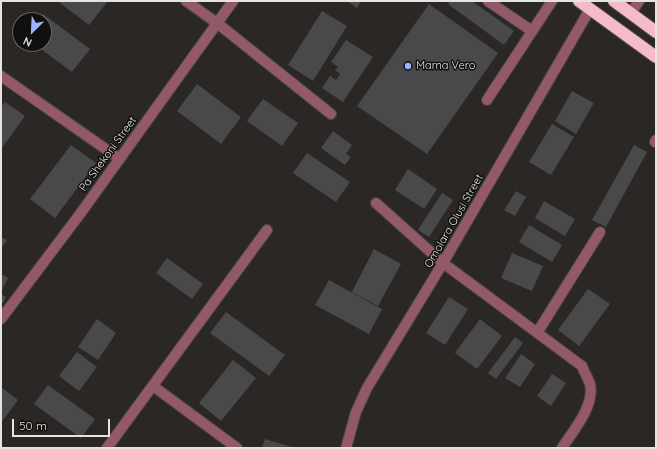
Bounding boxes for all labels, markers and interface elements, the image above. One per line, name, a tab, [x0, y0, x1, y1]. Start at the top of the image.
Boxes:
north arrow	[12, 12, 52, 52]
text: N	[21, 34, 34, 50]
place label: Mama Vero	[416, 59, 475, 73]
marker: Mama Vero	[403, 61, 413, 71]
street label: Pa Shekoni Street	[77, 114, 139, 194]
street label: Omolara Olusi Street	[422, 172, 486, 270]
scale bar	[14, 411, 112, 437]
text: 50 m	[19, 418, 47, 433]

